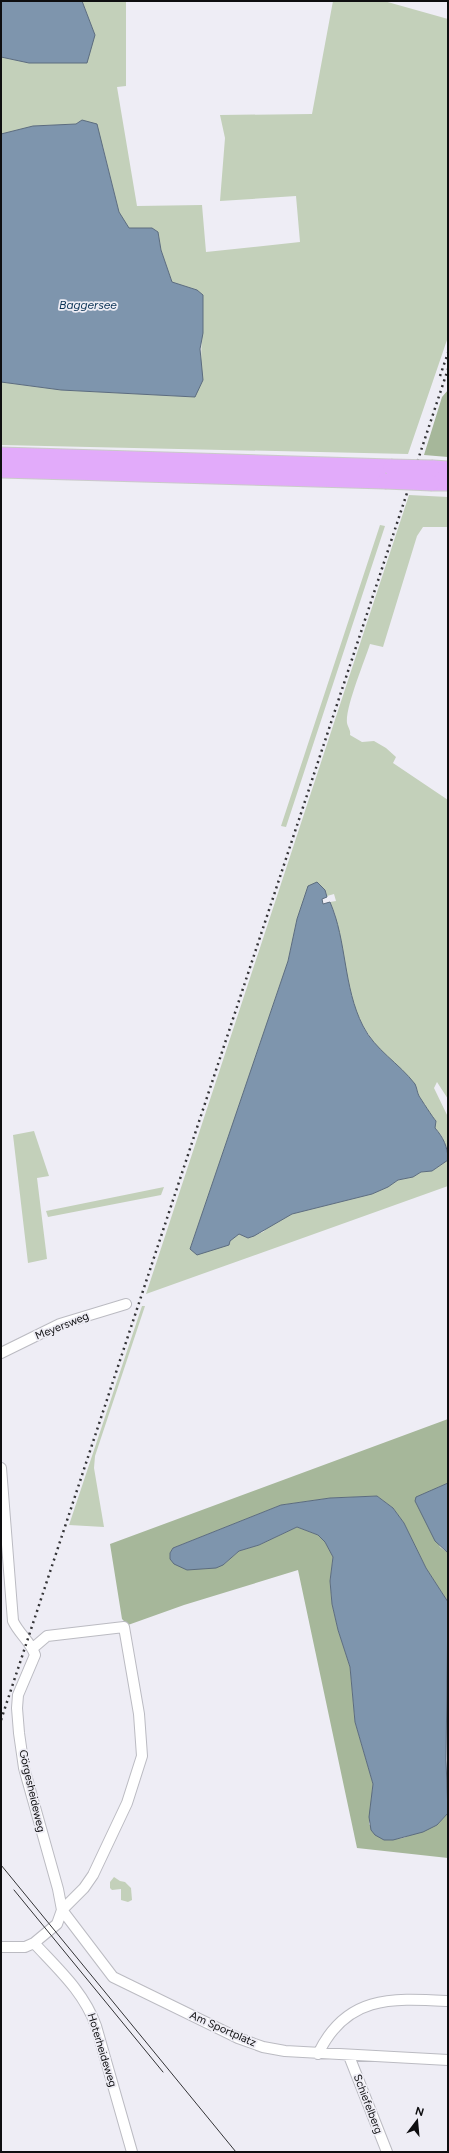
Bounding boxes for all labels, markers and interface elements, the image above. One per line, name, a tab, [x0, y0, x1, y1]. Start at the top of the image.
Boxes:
water label: Baggersee	[59, 298, 117, 312]
street label: Meyersweg	[33, 1309, 91, 1343]
street label: Görgesheideweg	[16, 1749, 48, 1833]
street label: Am Sportplatz	[188, 2009, 258, 2049]
street label: Hoterheideweg	[85, 2012, 119, 2088]
street label: Schiefelberg	[351, 2073, 385, 2135]
north arrow	[397, 2101, 437, 2141]
text: N	[414, 2104, 426, 2119]

